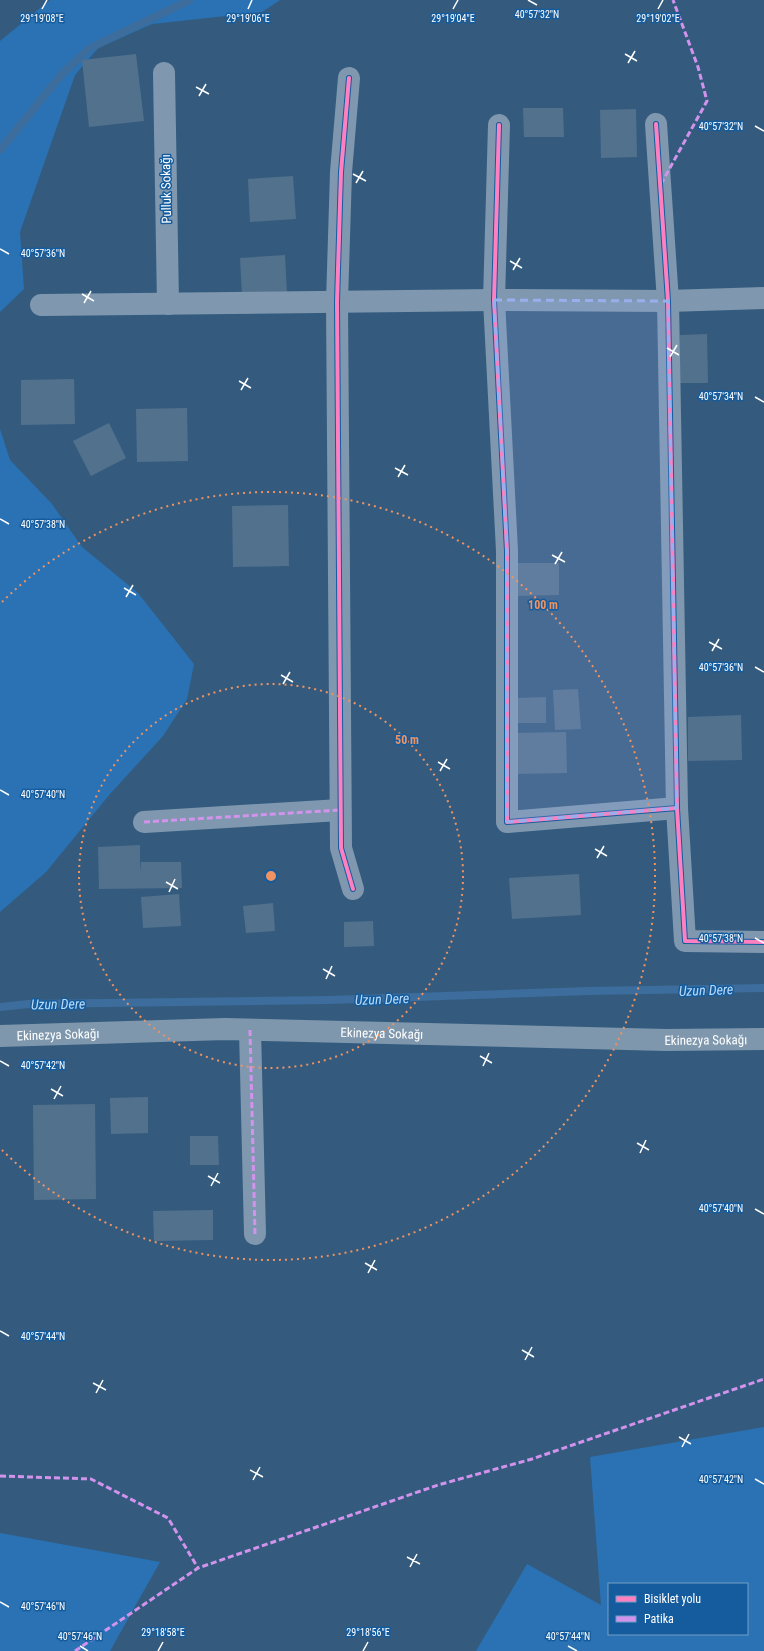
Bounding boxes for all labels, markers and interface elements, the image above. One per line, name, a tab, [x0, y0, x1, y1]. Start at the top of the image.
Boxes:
text: 40°57'32"N	[515, 9, 559, 20]
text: 29°19'08"E	[20, 13, 64, 24]
text: 29°19'06"E	[226, 13, 270, 24]
text: 29°19'04"E	[431, 13, 475, 24]
text: 29°19'02"E	[636, 13, 680, 24]
text: 40°57'32"N	[699, 121, 743, 132]
street label: Pulluk Sokağı	[158, 154, 174, 224]
text: 40°57'36"N	[21, 248, 65, 259]
text: 40°57'34"N	[699, 391, 743, 402]
text: 40°57'38"N	[21, 519, 65, 530]
text: 100 m	[528, 598, 558, 612]
text: 40°57'36"N	[699, 662, 743, 673]
text: 50 m	[395, 733, 419, 747]
text: 40°57'40"N	[21, 789, 65, 800]
centre of rings	[264, 869, 278, 883]
text: 40°57'38"N	[699, 933, 743, 944]
water label: Uzun Dere	[679, 981, 733, 999]
water label: Uzun Dere	[355, 990, 409, 1008]
water label: Uzun Dere	[31, 996, 85, 1012]
street label: Ekinezya Sokağı	[340, 1024, 423, 1041]
street label: Ekinezya Sokağı	[16, 1025, 100, 1043]
street label: Ekinezya Sokağı	[664, 1032, 747, 1048]
text: 40°57'42"N	[21, 1060, 65, 1071]
text: 40°57'40"N	[699, 1203, 743, 1214]
text: 40°57'44"N	[21, 1331, 65, 1342]
text: 40°57'42"N	[699, 1474, 743, 1485]
legend	[608, 1583, 748, 1635]
text: Bisiklet yolu	[644, 1592, 701, 1606]
text: 40°57'46"N	[21, 1601, 65, 1612]
text: Patika	[644, 1612, 674, 1626]
text: 29°18'58"E	[141, 1627, 185, 1638]
text: 29°18'56"E	[346, 1627, 390, 1638]
text: 40°57'46"N	[58, 1631, 102, 1642]
text: 40°57'44"N	[546, 1631, 590, 1642]

